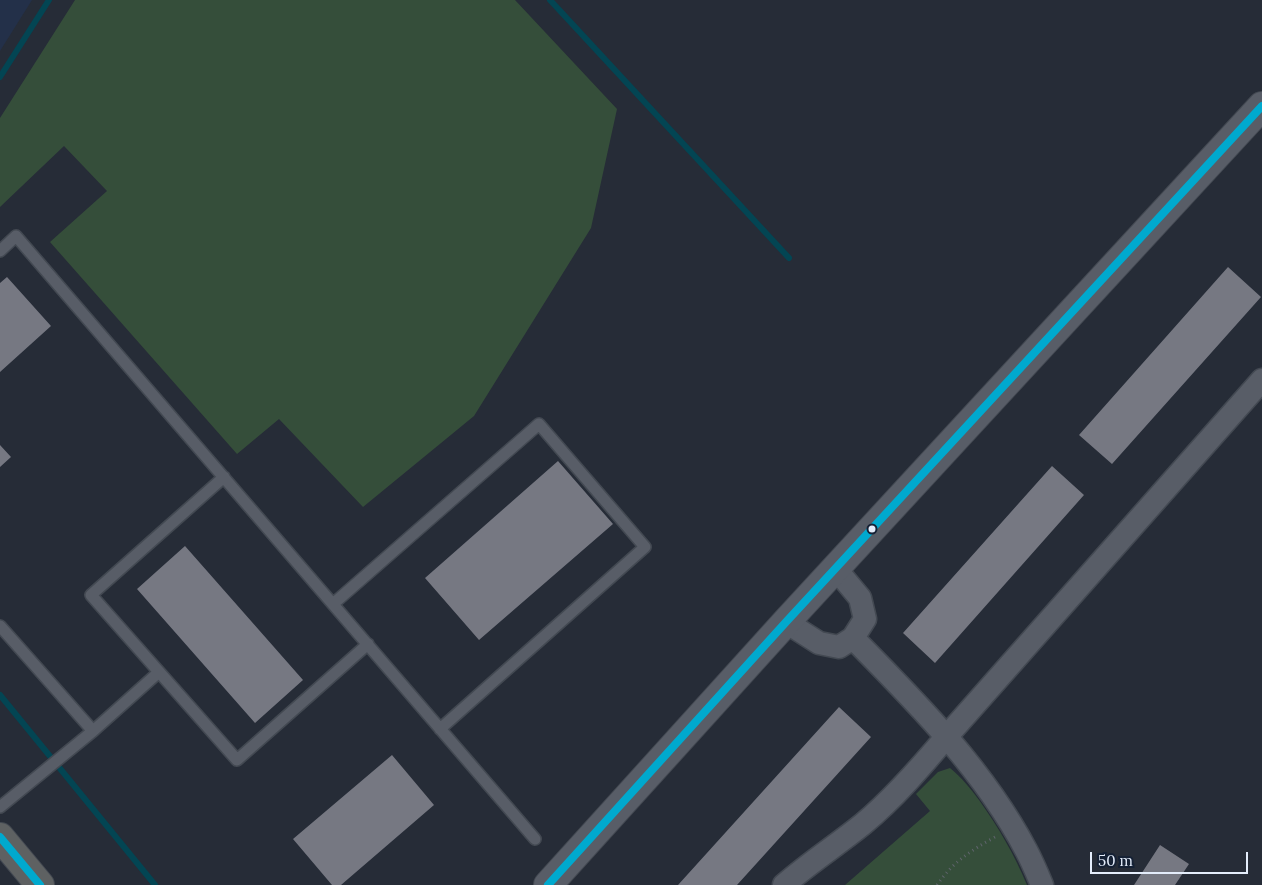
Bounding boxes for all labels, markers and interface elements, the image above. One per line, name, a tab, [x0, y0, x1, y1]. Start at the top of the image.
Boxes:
unlabelled marker	[867, 524, 877, 534]
scale bar	[1092, 842, 1250, 874]
text: 50 m	[1098, 851, 1133, 870]

